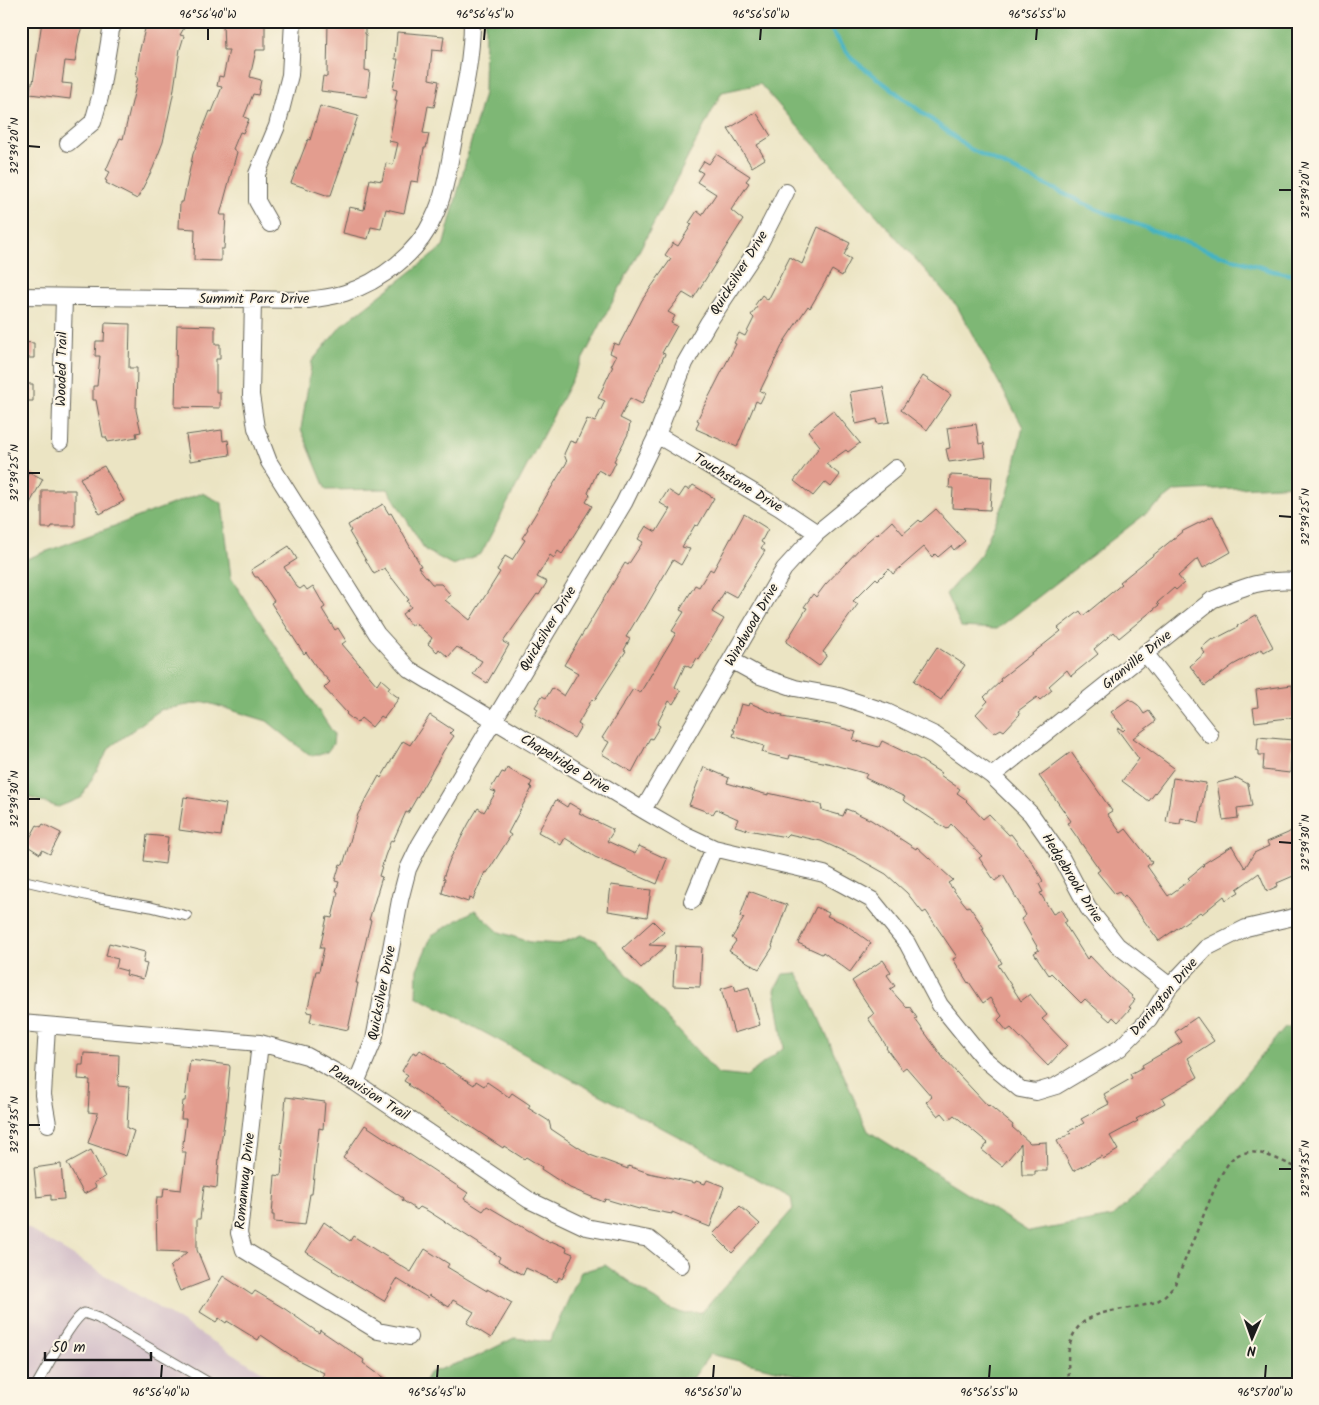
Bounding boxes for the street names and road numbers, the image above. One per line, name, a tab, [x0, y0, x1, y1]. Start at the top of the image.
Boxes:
street label: Quicksilver Drive	[704, 226, 774, 320]
street label: Summit Parc Drive	[199, 288, 310, 310]
street label: Wooded Trail	[50, 331, 74, 407]
street label: Touchstone Drive	[689, 448, 787, 519]
street label: Windwood Drive	[719, 579, 785, 671]
street label: Quicksilver Drive	[514, 582, 583, 676]
street label: Granville Drive	[1097, 624, 1177, 695]
street label: Chapelridge Drive	[516, 728, 615, 800]
street label: Hedgebrook Drive	[1036, 829, 1109, 928]
street label: Quicksilver Drive	[362, 943, 402, 1042]
street label: Darrington Drive	[1125, 952, 1204, 1041]
street label: Panavision Trail	[324, 1059, 414, 1127]
street label: Romanway Drive	[229, 1131, 261, 1230]

